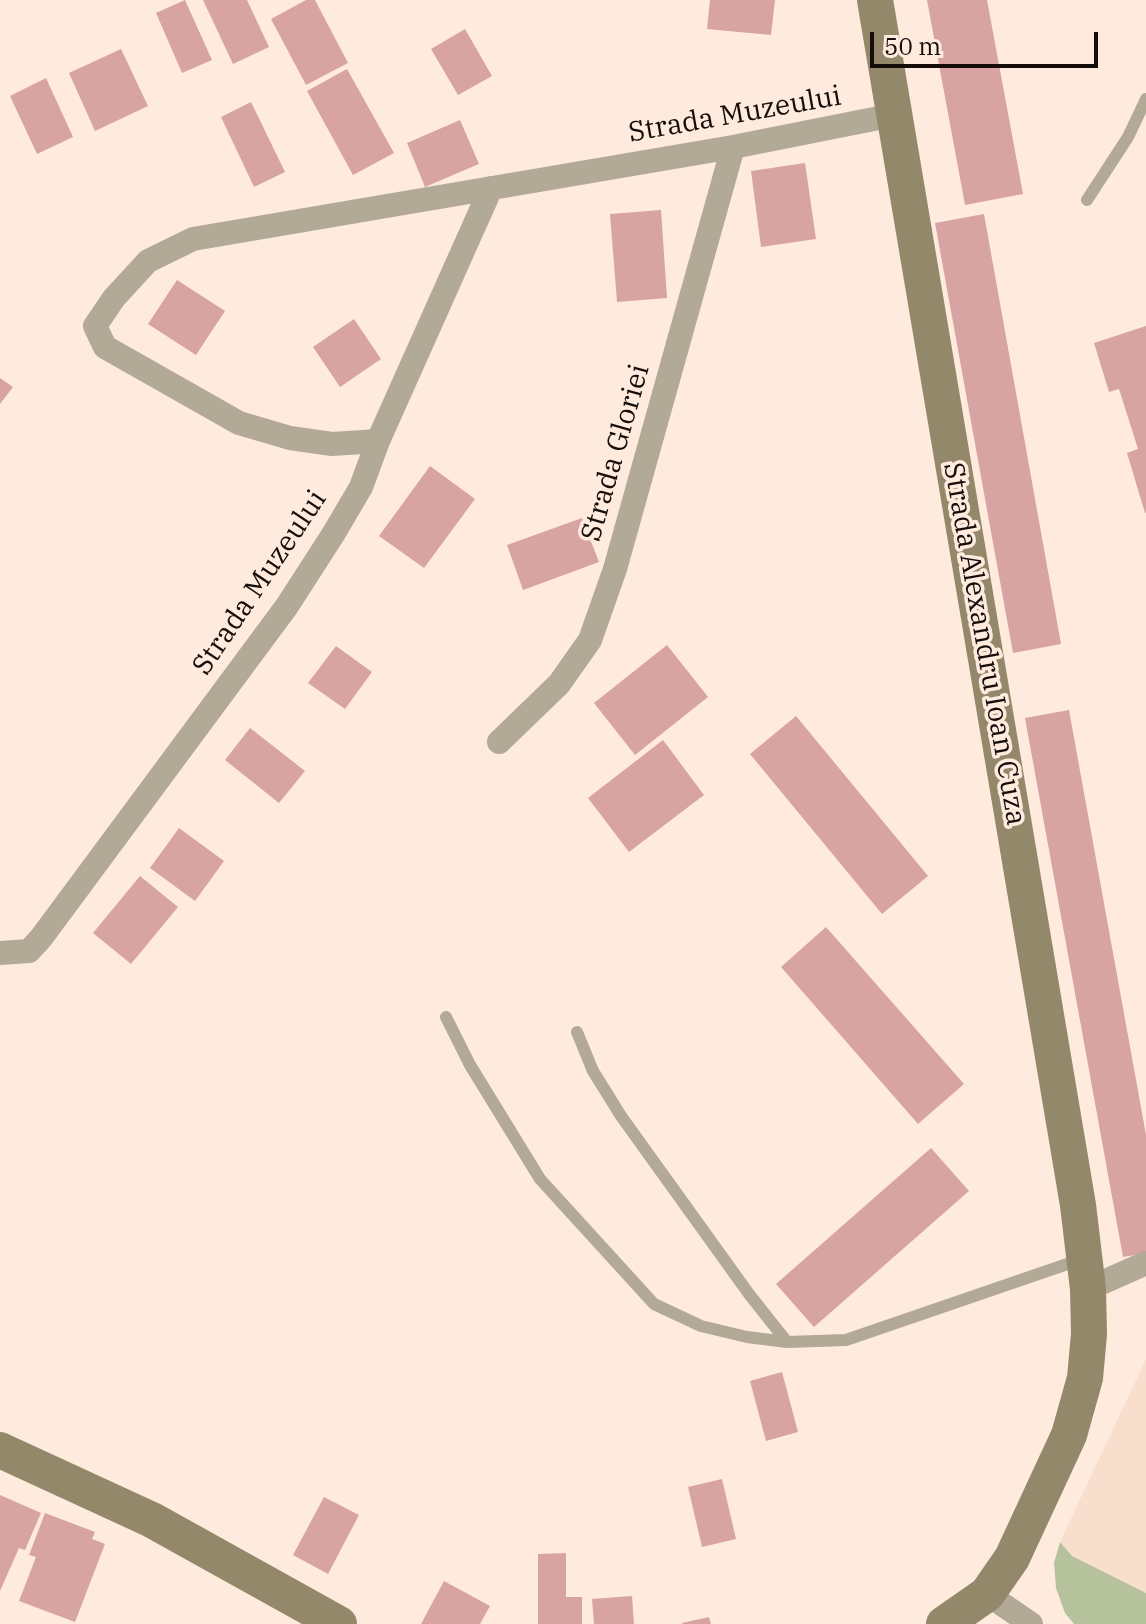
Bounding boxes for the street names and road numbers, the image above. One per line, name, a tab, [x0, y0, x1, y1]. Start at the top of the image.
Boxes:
street label: Strada Muzeului	[626, 80, 844, 150]
street label: Strada Gloriei	[575, 361, 657, 545]
street label: Strada Alexandru Ioan Cuza	[935, 460, 1033, 828]
street label: Strada Muzeului	[186, 484, 334, 682]

